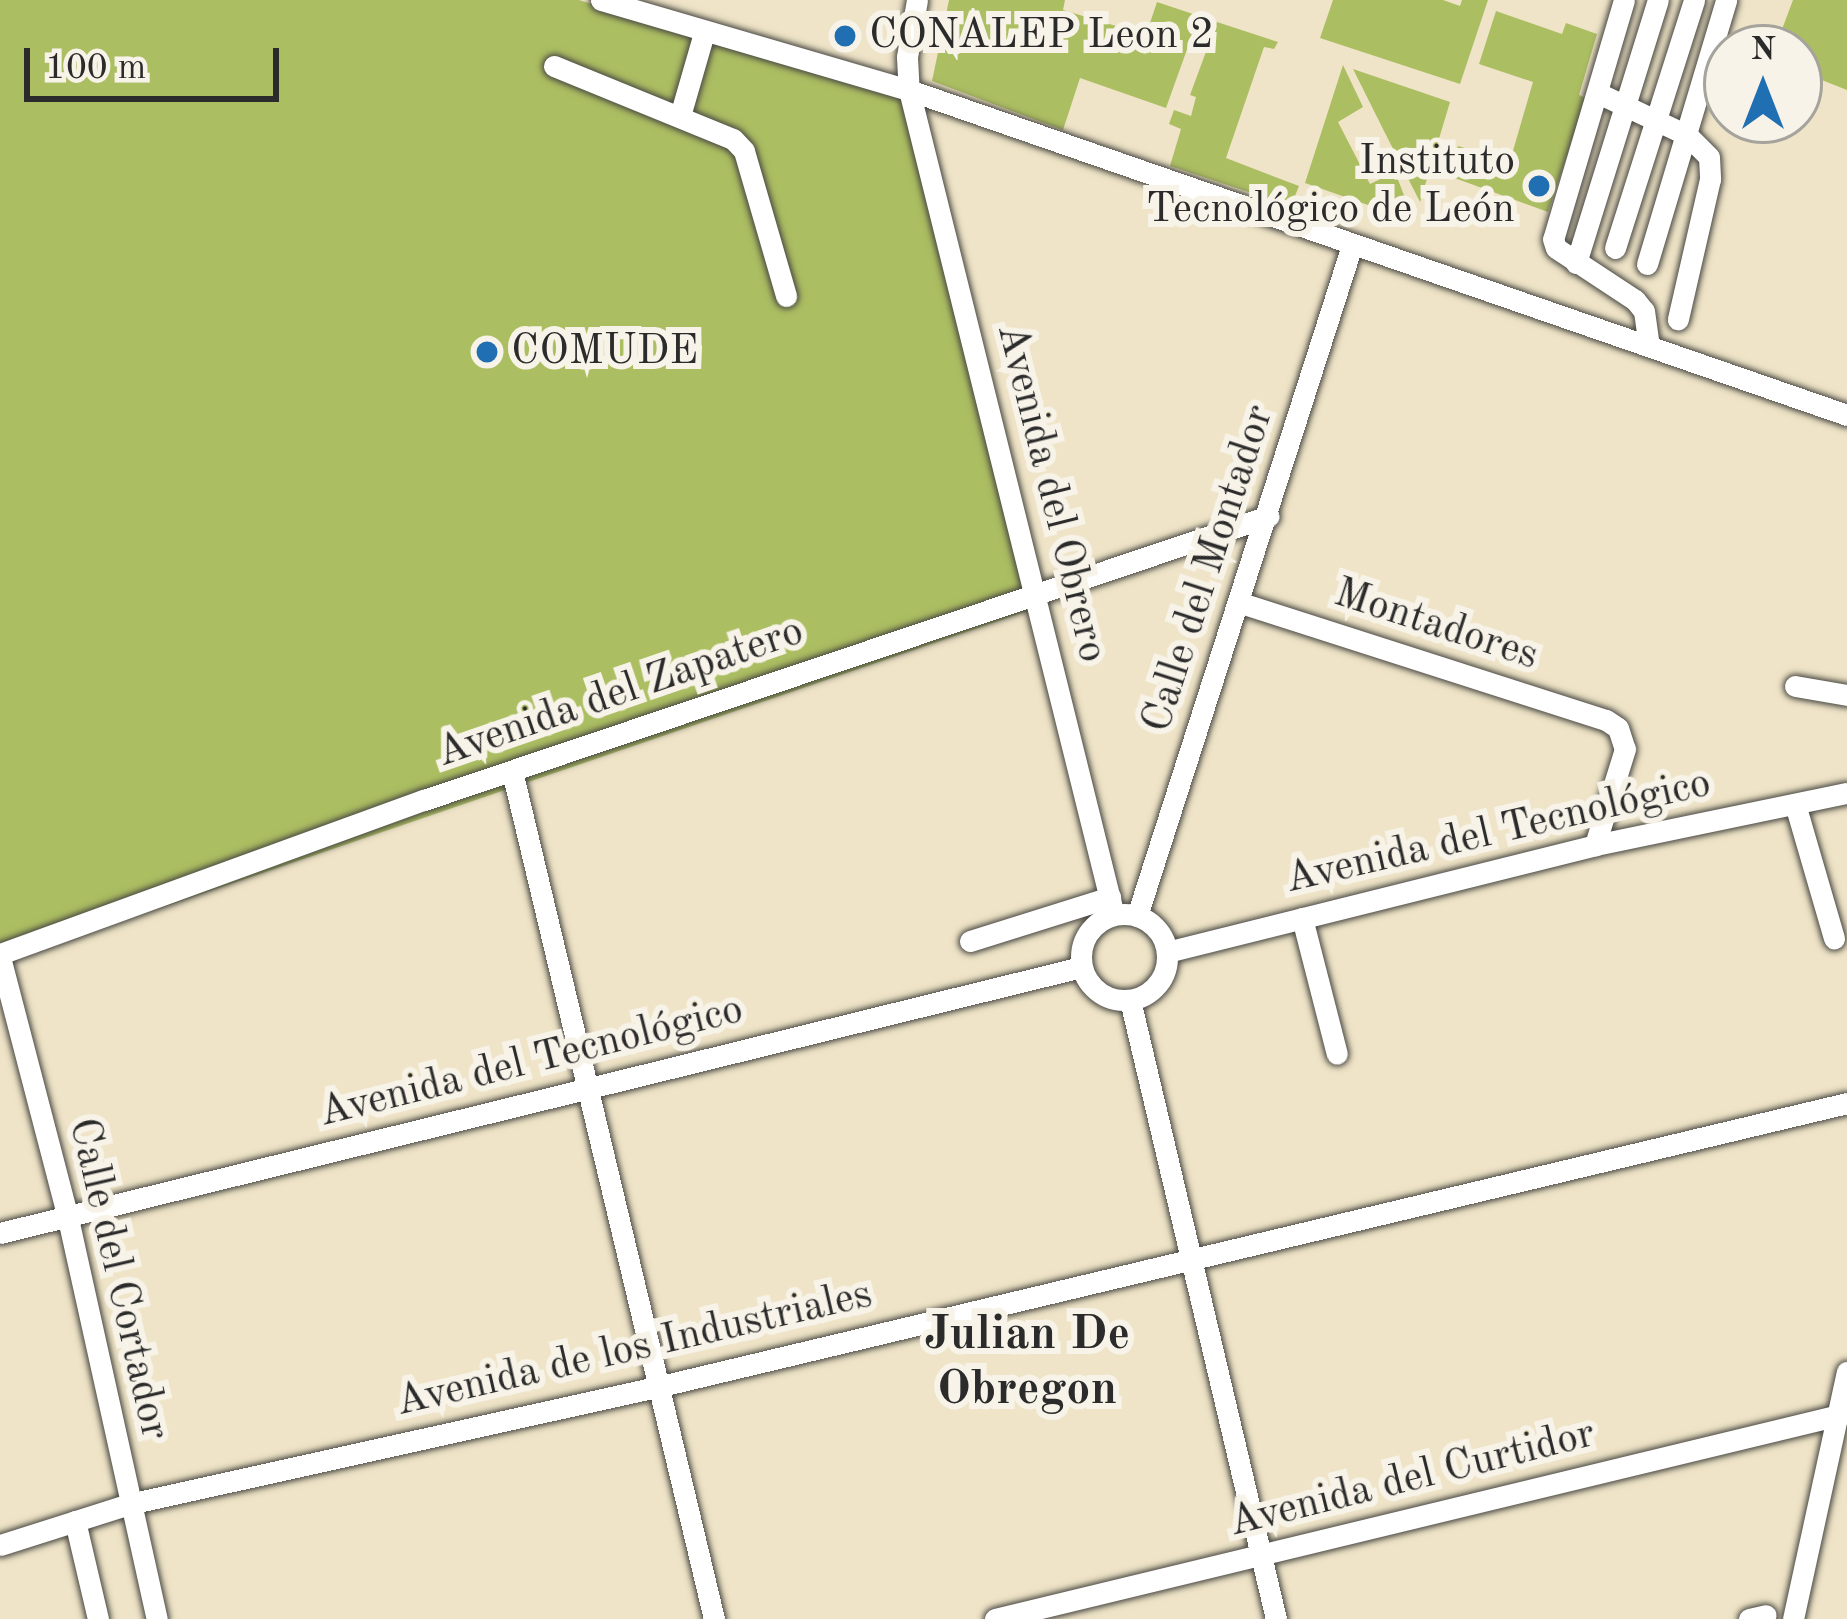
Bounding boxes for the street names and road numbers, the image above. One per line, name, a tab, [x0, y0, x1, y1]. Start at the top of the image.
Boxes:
street label: Avenida del Obrero	[985, 318, 1117, 668]
street label: Calle del Montador	[1132, 399, 1286, 739]
street label: Montadores	[1328, 568, 1544, 682]
street label: Avenida del Zapatero	[430, 607, 810, 779]
street label: Avenida del Tecnológico	[1280, 758, 1716, 906]
street label: Avenida del Tecnológico	[314, 985, 748, 1139]
street label: Calle del Cortador	[56, 1113, 180, 1445]
street label: Avenida de los Industriales	[391, 1270, 877, 1428]
street label: Avenida del Curtidor	[1224, 1409, 1600, 1549]

